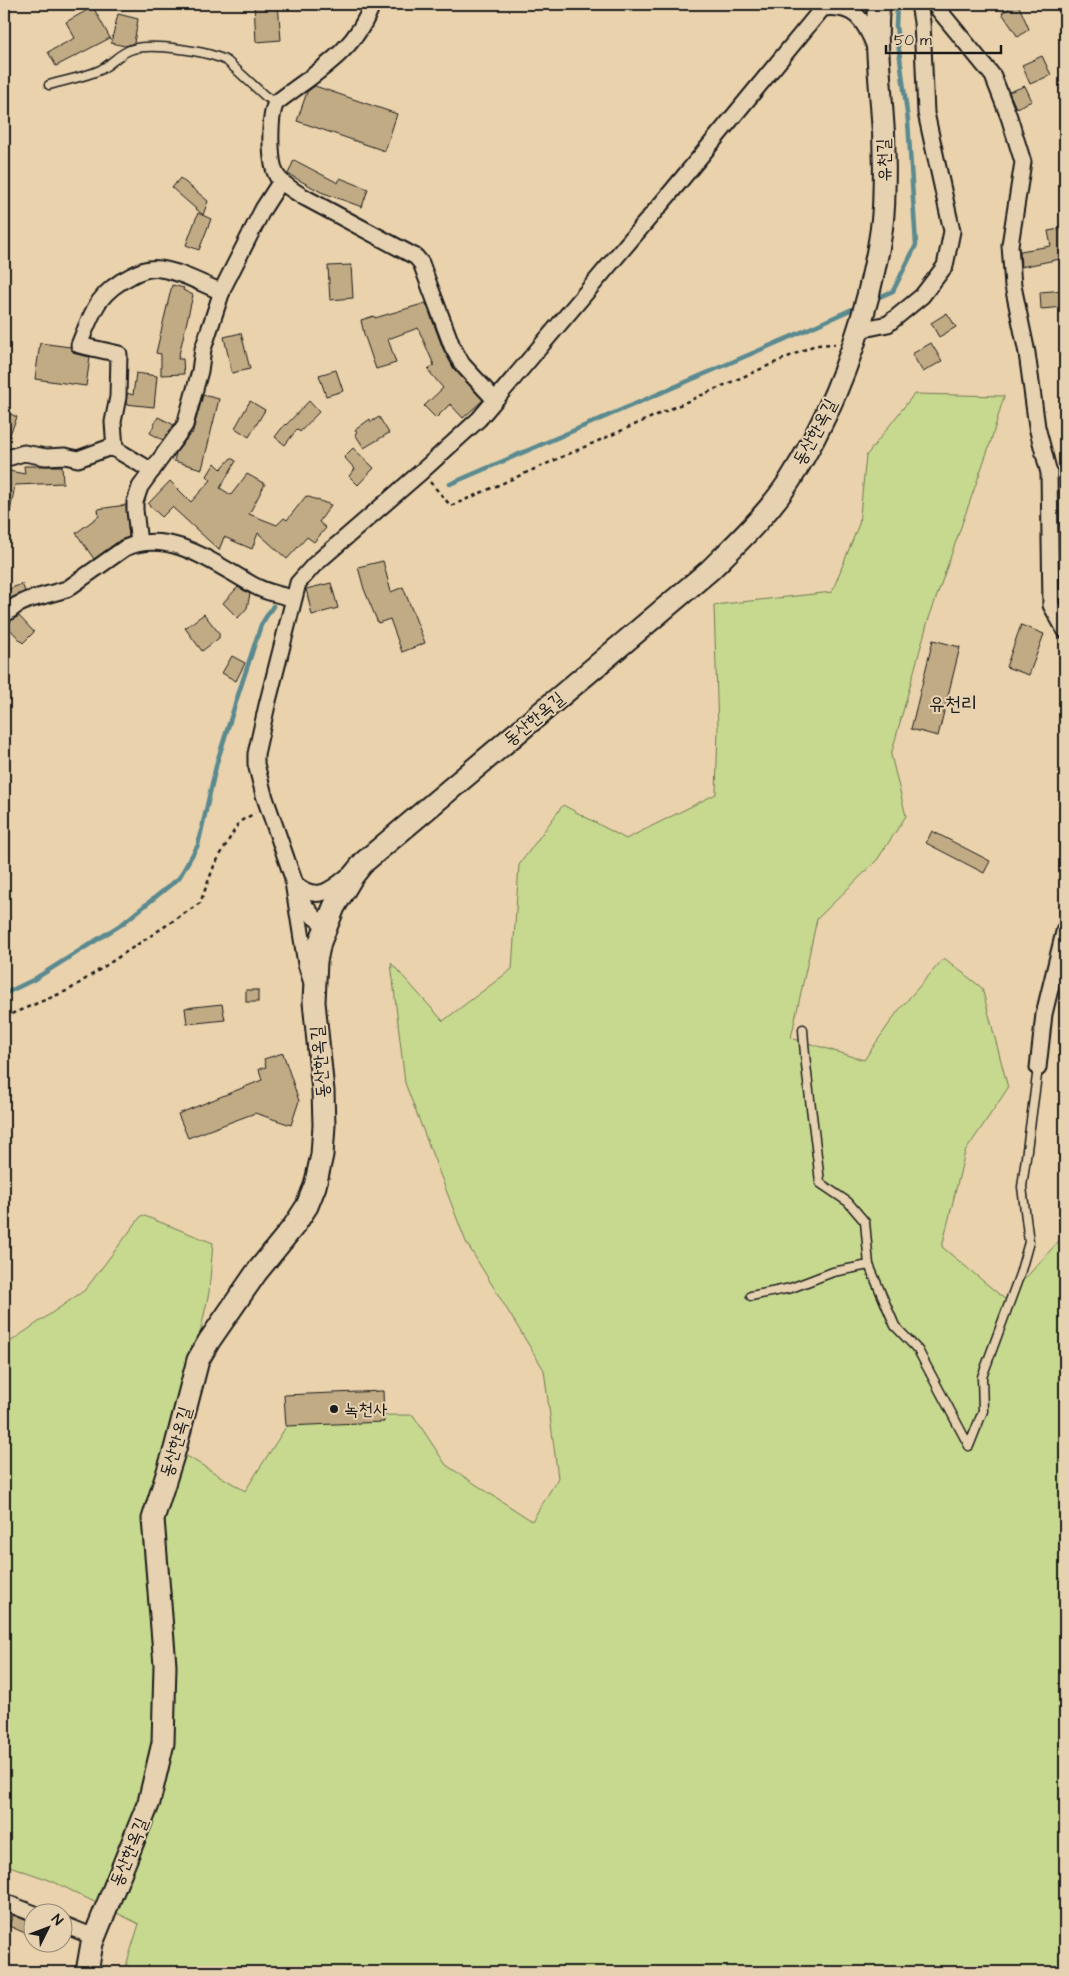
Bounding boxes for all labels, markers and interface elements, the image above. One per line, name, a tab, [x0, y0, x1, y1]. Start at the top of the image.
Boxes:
scale bar	[886, 22, 1002, 54]
text: 50 m	[894, 30, 932, 51]
street label: 유천길	[871, 138, 897, 182]
street label: 동산한옥길	[787, 394, 843, 470]
street label: 동산한옥길	[498, 686, 570, 752]
district label: 유천리	[929, 690, 977, 718]
street label: 동산한옥길	[304, 1024, 336, 1099]
place label: 녹천사	[344, 1397, 388, 1422]
street label: 동산한옥길	[154, 1403, 198, 1480]
marker: 녹천사	[328, 1403, 340, 1415]
street label: 동산한옥길	[104, 1813, 154, 1890]
north arrow	[22, 1904, 72, 1954]
text: N	[47, 1910, 67, 1930]

